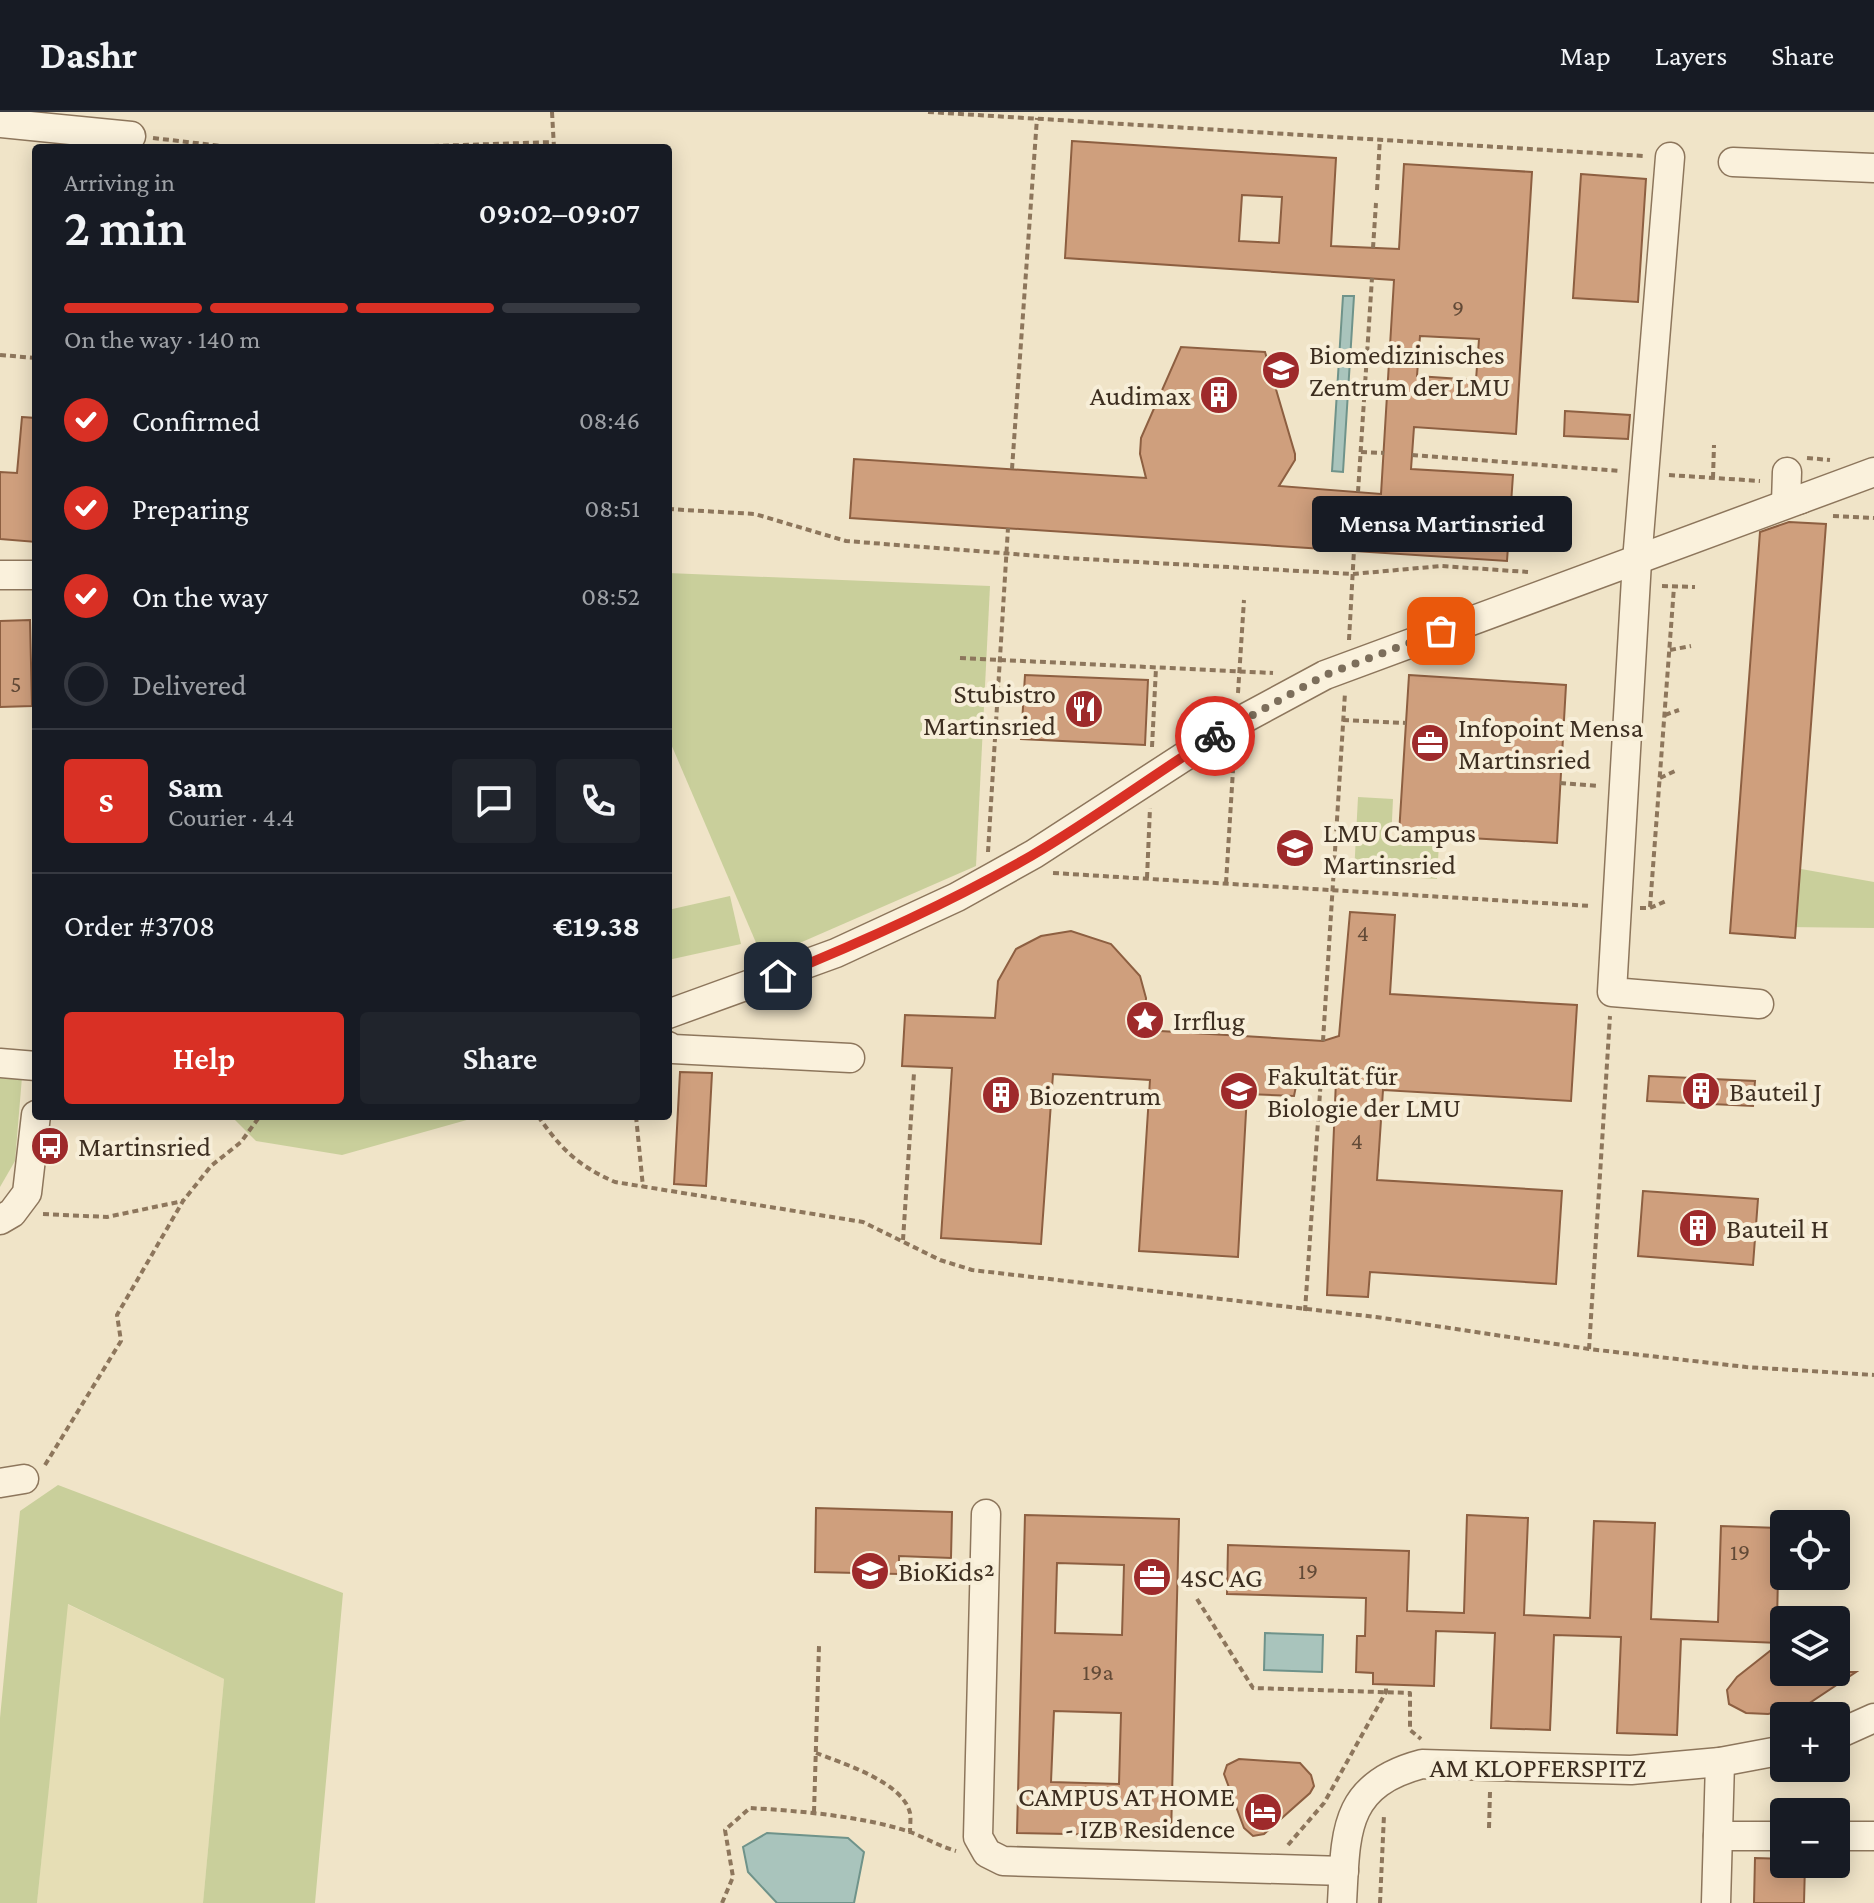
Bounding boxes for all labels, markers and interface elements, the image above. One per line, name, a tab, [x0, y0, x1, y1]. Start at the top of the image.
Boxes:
text: Dashr	[40, 34, 137, 76]
text: Map	[1560, 40, 1611, 71]
text: Layers	[1655, 40, 1727, 71]
text: Share	[1771, 40, 1834, 71]
text: Arriving in	[64, 168, 175, 197]
text: 09:02–09:07	[479, 196, 640, 229]
text: 2 min	[64, 198, 187, 256]
house number: 9	[1452, 294, 1464, 321]
text: On the way · 140 m	[64, 325, 260, 354]
place label: Biomedizinisches Zentrum der LMU	[1309, 339, 1510, 402]
school or university icon: Biomedizinisches Zentrum der LMU	[1260, 349, 1302, 391]
building icon: Audimax	[1198, 374, 1240, 416]
place label: Audimax	[1090, 380, 1191, 411]
icon: check	[64, 398, 108, 442]
text: Confirmed	[132, 404, 260, 437]
text: 08:46	[579, 406, 640, 435]
icon: check	[64, 486, 108, 530]
text: Preparing	[132, 492, 249, 525]
text: 08:51	[585, 494, 640, 523]
callout: Mensa Martinsried	[1311, 495, 1571, 551]
text: Mensa Martinsried	[1339, 509, 1545, 538]
icon: check	[64, 574, 108, 618]
text: On the way	[132, 580, 268, 613]
text: 08:52	[581, 582, 640, 611]
pin	[1407, 597, 1475, 665]
icon: bag	[1419, 609, 1463, 653]
text: Delivered	[132, 668, 247, 701]
house number: 5	[10, 670, 22, 697]
place label: Stubistro Martinsried	[923, 678, 1056, 741]
restaurant icon: Stubistro Martinsried	[1063, 688, 1105, 730]
courier	[1175, 696, 1255, 776]
place label: Infopoint Mensa Martinsried	[1458, 712, 1644, 775]
icon: bike	[1193, 714, 1237, 758]
office icon: Infopoint Mensa Martinsried	[1409, 722, 1451, 764]
button: chat	[452, 759, 536, 843]
button: phone	[556, 759, 640, 843]
text: Sam	[168, 770, 223, 803]
text: S	[99, 785, 114, 818]
text: Courier · 4.4	[168, 803, 294, 832]
place label: LMU Campus Martinsried	[1323, 817, 1476, 880]
school or university icon: LMU Campus Martinsried	[1274, 827, 1316, 869]
text: Order #3708	[64, 909, 215, 942]
text: €19.38	[553, 909, 640, 942]
house number: 4	[1357, 919, 1369, 946]
pin	[744, 942, 812, 1010]
icon: home	[756, 954, 800, 998]
place icon: Irrflug	[1124, 999, 1166, 1041]
place label: Irrflug	[1173, 1005, 1245, 1036]
button: Help	[64, 1012, 344, 1104]
button: Share	[360, 1012, 640, 1104]
place label: Fakultät für Biologie der LMU	[1267, 1060, 1461, 1123]
school or university icon: Fakultät für Biologie der LMU	[1218, 1070, 1260, 1112]
building icon: Bauteil J	[1680, 1070, 1722, 1112]
building icon: Biozentrum	[980, 1074, 1022, 1116]
place label: Bauteil J	[1729, 1076, 1822, 1107]
place label: Biozentrum	[1029, 1080, 1161, 1111]
bus stop icon: Martinsried	[29, 1125, 71, 1167]
house number: 4	[1351, 1127, 1363, 1154]
place label: Martinsried	[78, 1131, 211, 1162]
building icon: Bauteil H	[1677, 1207, 1719, 1249]
place label: Bauteil H	[1726, 1213, 1829, 1244]
map controls	[1770, 1510, 1850, 1878]
button: locate	[1770, 1510, 1850, 1590]
house number: 19	[1730, 1538, 1750, 1565]
school or university icon: BioKids²	[849, 1550, 891, 1592]
place label: BioKids²	[898, 1556, 995, 1587]
office icon: 4SC AG	[1131, 1556, 1173, 1598]
house number: 19	[1298, 1557, 1318, 1584]
place label: 4SC AG	[1180, 1562, 1263, 1593]
button: layers	[1770, 1606, 1850, 1686]
house number: 19a	[1082, 1658, 1114, 1685]
button: +	[1770, 1702, 1850, 1782]
street label: AM KLOPFERSPITZ	[1430, 1752, 1646, 1783]
place label: CAMPUS AT HOME - IZB Residence	[1018, 1781, 1235, 1844]
hotel icon: CAMPUS AT HOME - IZB Residence	[1242, 1791, 1284, 1833]
button: −	[1770, 1798, 1850, 1878]

